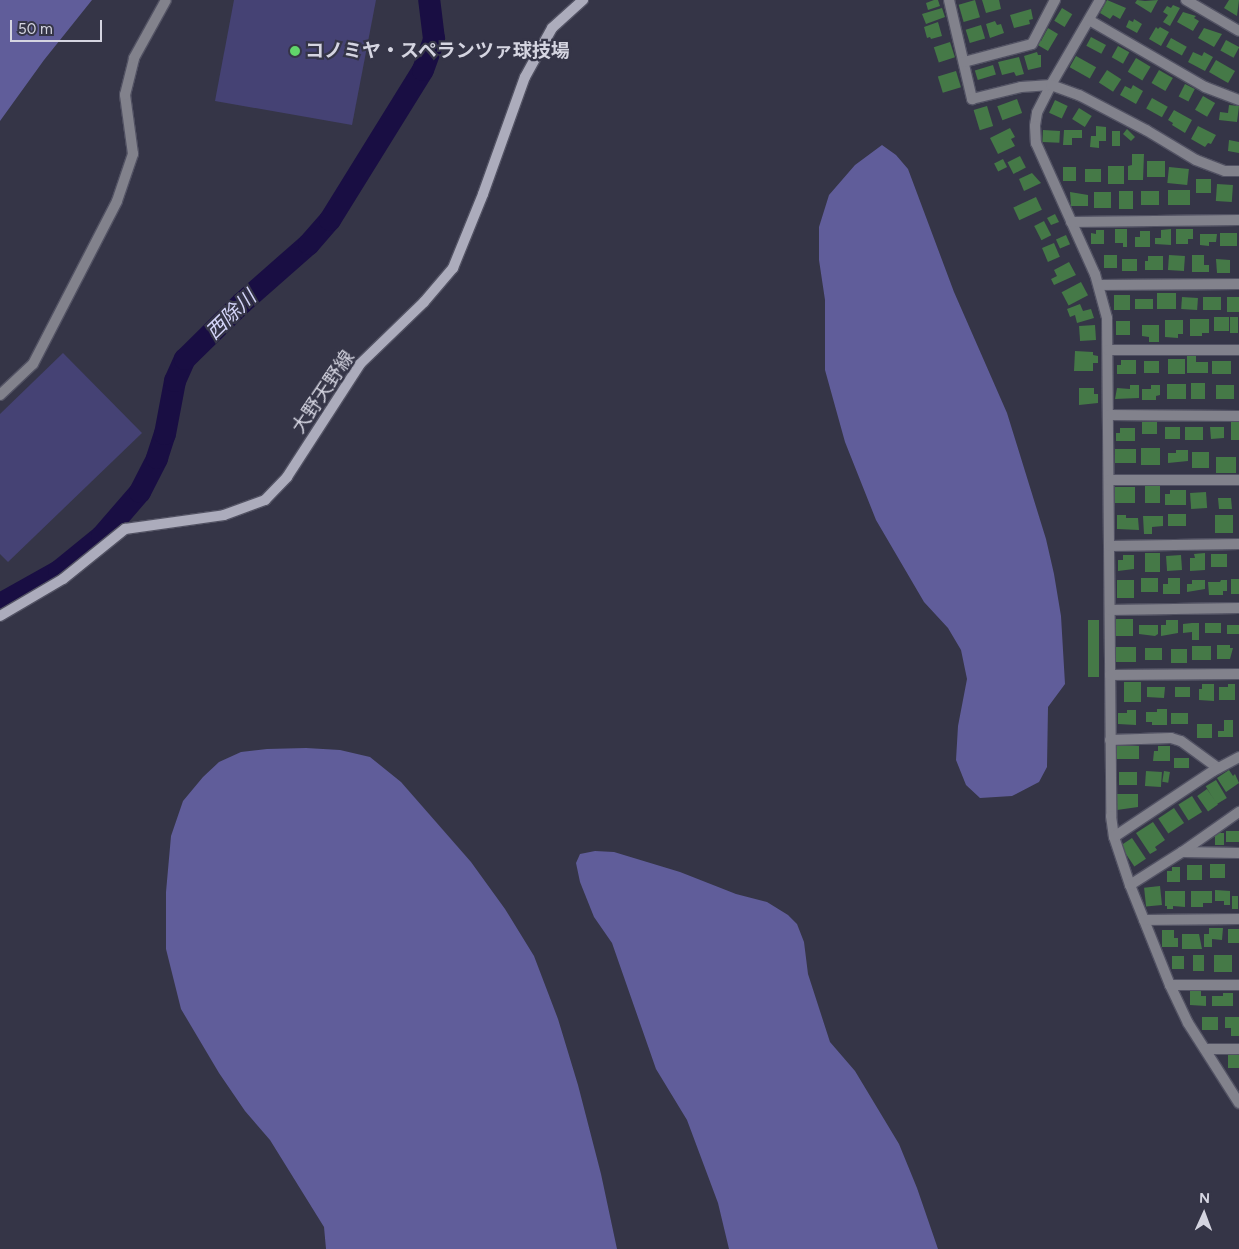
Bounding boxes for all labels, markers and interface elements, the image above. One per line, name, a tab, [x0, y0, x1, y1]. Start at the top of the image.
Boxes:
scale bar	[12, 10, 105, 42]
text: 50 m	[18, 20, 53, 38]
place label: コノミヤ・スペランツァ球技場	[305, 40, 571, 62]
marker: コノミヤ・スペランツァ球技場	[289, 45, 301, 57]
water label: 西除川	[201, 286, 261, 344]
street label: 大野天野線	[287, 346, 359, 438]
north arrow	[1179, 1189, 1229, 1239]
text: N	[1199, 1190, 1210, 1207]

